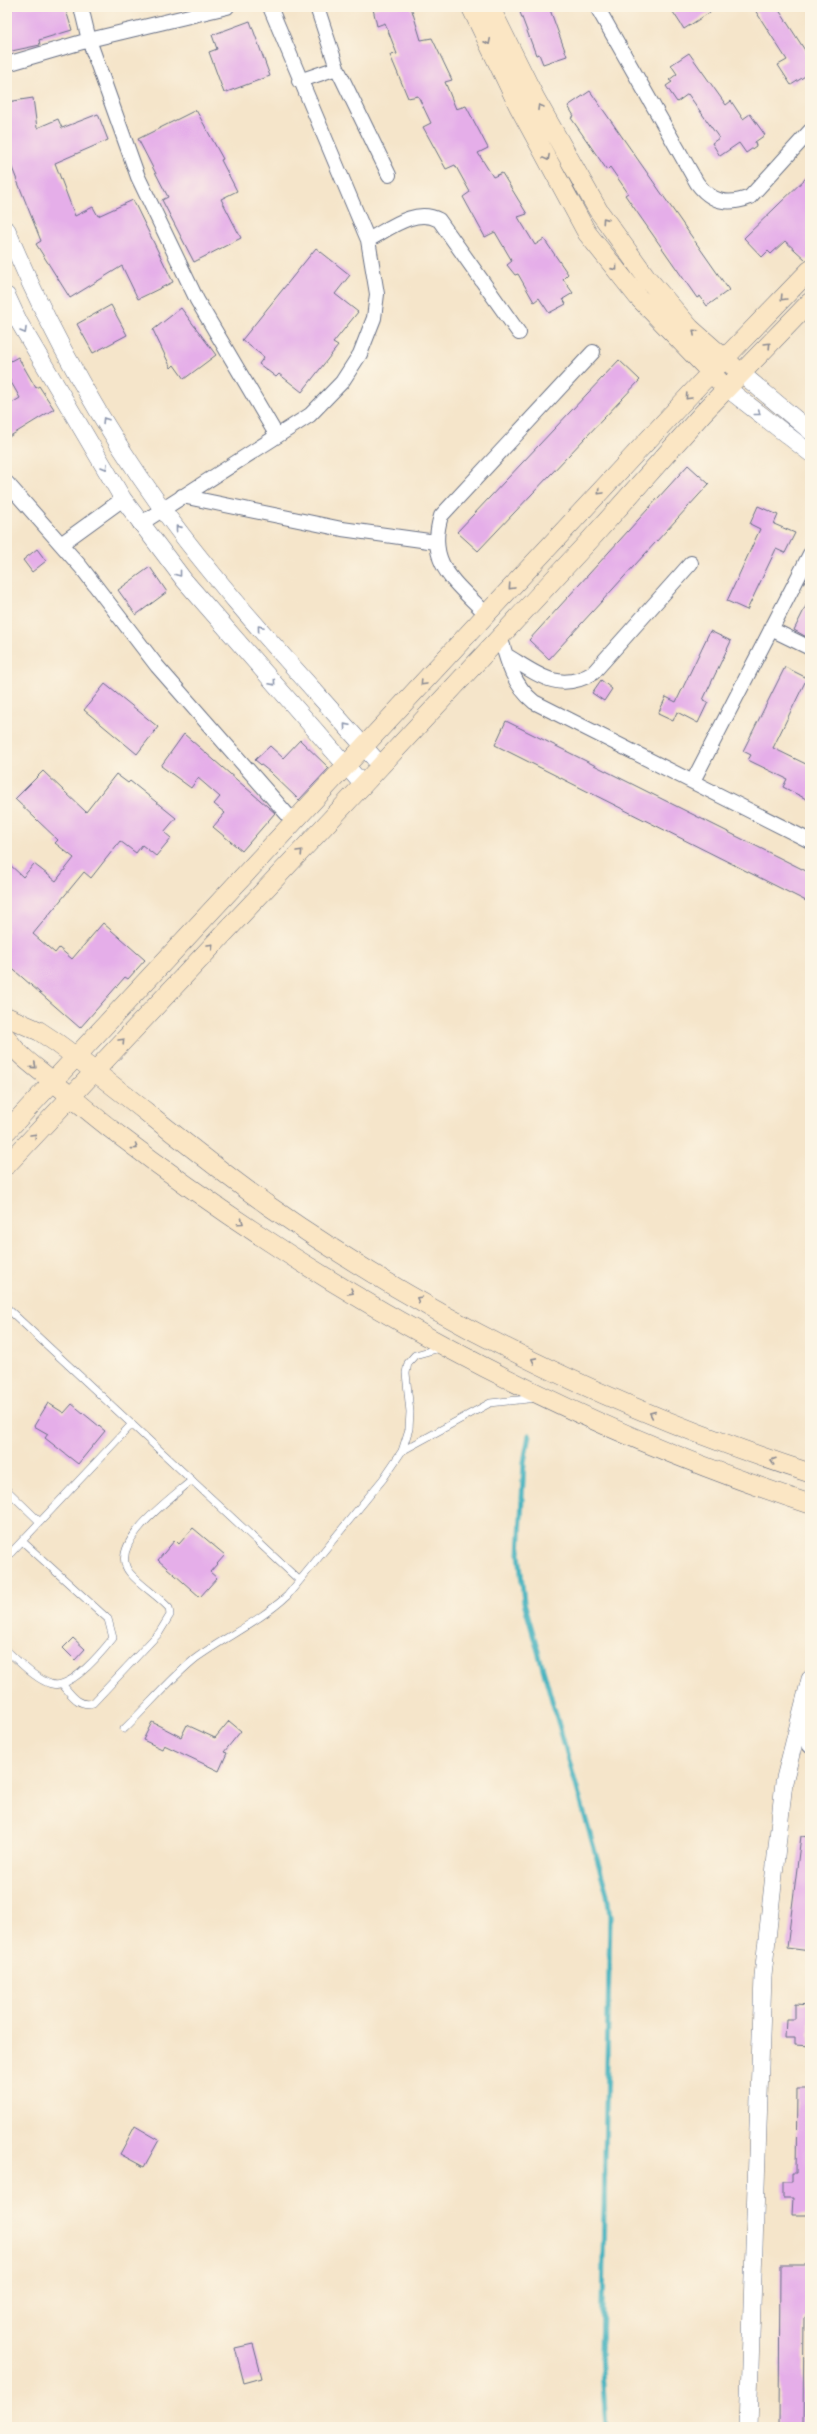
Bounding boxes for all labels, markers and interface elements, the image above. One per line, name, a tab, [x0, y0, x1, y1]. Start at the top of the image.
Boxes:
one-way arrow	[483, 38, 491, 46]
one-way arrow	[537, 104, 545, 111]
one-way arrow	[542, 154, 549, 161]
one-way arrow	[603, 217, 610, 224]
one-way arrow	[610, 264, 617, 271]
one-way arrow	[780, 293, 788, 301]
one-way arrow	[20, 327, 27, 334]
one-way arrow	[692, 329, 700, 337]
one-way arrow	[764, 342, 771, 350]
one-way arrow	[686, 392, 693, 399]
one-way arrow	[753, 409, 760, 416]
one-way arrow	[102, 418, 109, 425]
one-way arrow	[100, 463, 107, 470]
one-way arrow	[597, 487, 604, 495]
one-way arrow	[175, 525, 182, 532]
one-way arrow	[174, 569, 181, 576]
one-way arrow	[508, 582, 516, 590]
one-way arrow	[258, 626, 265, 633]
one-way arrow	[269, 678, 276, 685]
one-way arrow	[421, 678, 428, 686]
one-way arrow	[343, 724, 350, 731]
one-way arrow	[295, 849, 303, 857]
one-way arrow	[206, 943, 214, 951]
one-way arrow	[117, 1038, 125, 1046]
one-way arrow	[29, 1061, 37, 1068]
one-way arrow	[29, 1134, 36, 1141]
one-way arrow	[131, 1143, 138, 1150]
one-way arrow	[237, 1217, 244, 1225]
one-way arrow	[347, 1287, 354, 1294]
one-way arrow	[416, 1296, 423, 1303]
one-way arrow	[530, 1357, 538, 1365]
one-way arrow	[648, 1411, 656, 1419]
one-way arrow	[770, 1457, 777, 1466]

